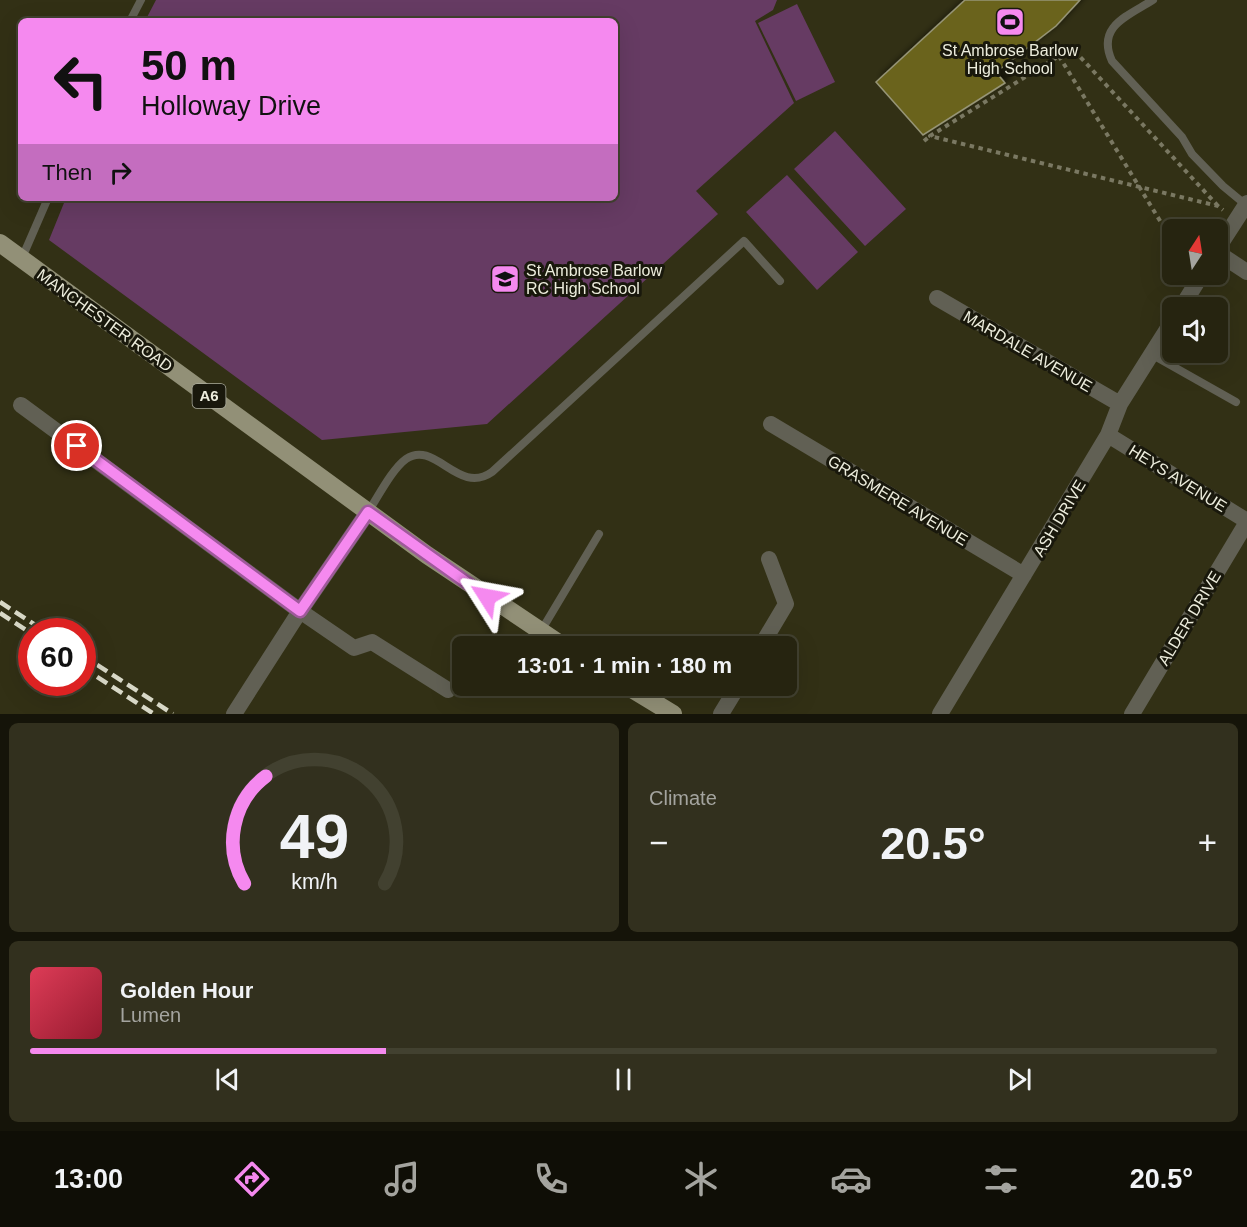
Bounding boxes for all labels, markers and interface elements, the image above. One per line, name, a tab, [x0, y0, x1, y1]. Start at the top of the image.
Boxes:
sports icon: St Ambrose Barlow High School	[994, 6, 1026, 38]
icon: left	[42, 42, 120, 120]
text: 50 m	[141, 42, 237, 89]
place label: St Ambrose Barlow High School	[942, 42, 1078, 77]
text: Holloway Drive	[141, 91, 321, 121]
icon: right	[104, 156, 137, 189]
text: Then	[42, 160, 92, 185]
north arrow	[1162, 219, 1228, 285]
map controls	[1162, 219, 1228, 363]
place label: St Ambrose Barlow RC High School	[526, 262, 663, 297]
school or university icon: St Ambrose Barlow RC High School	[489, 263, 521, 295]
street label: MANCHESTER ROAD	[34, 266, 176, 375]
button: sound	[1162, 297, 1228, 363]
street label: MARDALE AVENUE	[960, 308, 1095, 395]
road number: A6	[192, 384, 226, 408]
pin	[51, 420, 102, 471]
icon: arrive	[60, 429, 93, 462]
street label: HEYS AVENUE	[1126, 442, 1230, 515]
street label: GRASMERE AVENUE	[825, 452, 971, 549]
street label: ASH DRIVE	[1030, 477, 1089, 560]
position arrow	[455, 565, 519, 629]
street label: ALDER DRIVE	[1155, 568, 1224, 668]
speed limit sign: 60	[18, 618, 96, 696]
text: 13:01 · 1 min · 180 m	[517, 653, 732, 678]
text: Climate	[649, 787, 717, 809]
text: 49	[279, 802, 349, 871]
text: 20.5°	[880, 818, 986, 869]
text: −	[649, 824, 668, 861]
text: +	[1198, 824, 1217, 861]
text: km/h	[291, 871, 337, 895]
text: Golden Hour	[120, 978, 253, 1003]
text: Lumen	[120, 1004, 181, 1026]
icon: previous	[211, 1063, 244, 1096]
icon: pause	[607, 1063, 640, 1096]
icon: next	[1003, 1063, 1036, 1096]
icon: directions	[231, 1158, 273, 1200]
icon: music	[381, 1158, 423, 1200]
icon: phone	[530, 1158, 572, 1200]
icon: climate	[680, 1158, 722, 1200]
icon: car	[830, 1158, 872, 1200]
icon: filters	[980, 1158, 1022, 1200]
text: 13:00	[54, 1164, 123, 1194]
text: 20.5°	[1130, 1164, 1193, 1194]

